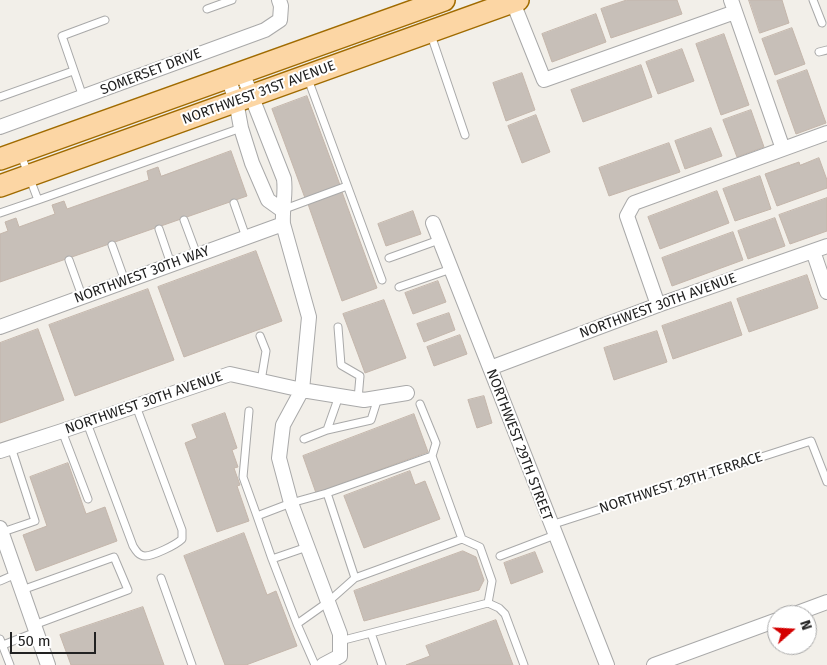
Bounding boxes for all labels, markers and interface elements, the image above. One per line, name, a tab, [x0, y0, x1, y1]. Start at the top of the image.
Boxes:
street label: SOMERSET DRIVE	[98, 45, 204, 99]
street label: NORTHWEST 31ST AVENUE	[180, 57, 338, 129]
street label: NORTHWEST 30TH WAY	[72, 243, 212, 307]
street label: NORTHWEST 30TH AVENUE	[577, 270, 739, 342]
street label: NORTHWEST 29TH STREET	[482, 367, 556, 523]
street label: NORTHWEST 30TH AVENUE	[63, 368, 225, 438]
street label: NORTHWEST 29TH TERRACE	[597, 449, 765, 517]
north arrow	[767, 605, 817, 655]
text: N	[796, 618, 815, 632]
scale bar	[12, 622, 99, 654]
text: 50 m	[18, 632, 51, 650]

